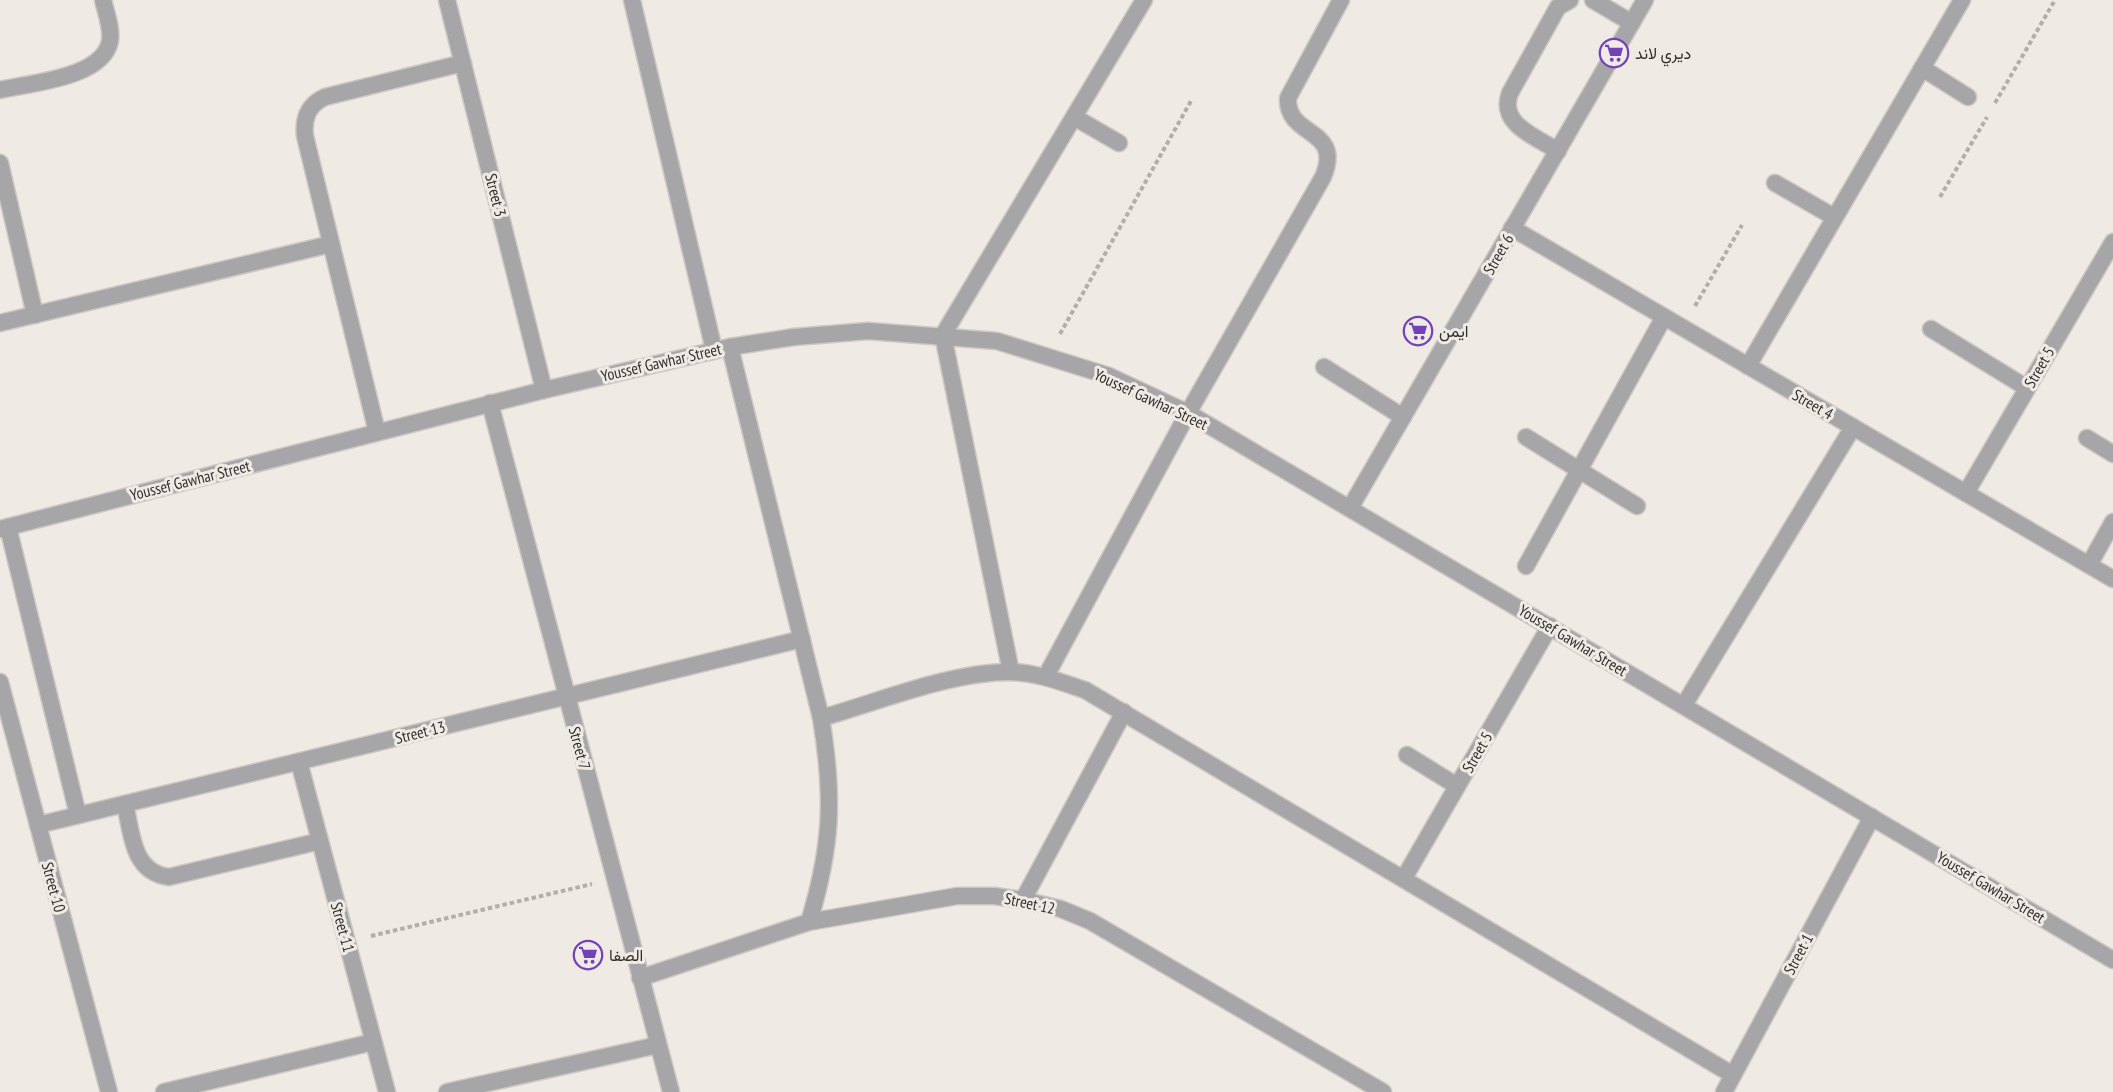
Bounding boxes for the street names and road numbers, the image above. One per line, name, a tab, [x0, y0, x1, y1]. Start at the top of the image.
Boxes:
street label: Street 3	[481, 171, 511, 219]
street label: Street 6	[1478, 230, 1518, 278]
street label: Youssef Gawhar Street	[599, 338, 724, 386]
street label: Street 5	[2019, 343, 2059, 391]
street label: Youssef Gawhar Street	[1091, 364, 1211, 434]
street label: Street 4	[1789, 384, 1837, 424]
street label: Youssef Gawhar Street	[128, 455, 253, 505]
street label: Youssef Gawhar Street	[1515, 600, 1631, 681]
street label: Street 13	[393, 716, 447, 748]
street label: Street 7	[565, 724, 595, 772]
street label: Street 5	[1457, 728, 1497, 776]
street label: Youssef Gawhar Street	[1933, 847, 2049, 928]
street label: Street 10	[38, 860, 70, 914]
street label: Street 12	[1003, 888, 1057, 918]
street label: Street 11	[327, 900, 359, 954]
street label: Street 1	[1779, 930, 1817, 978]

